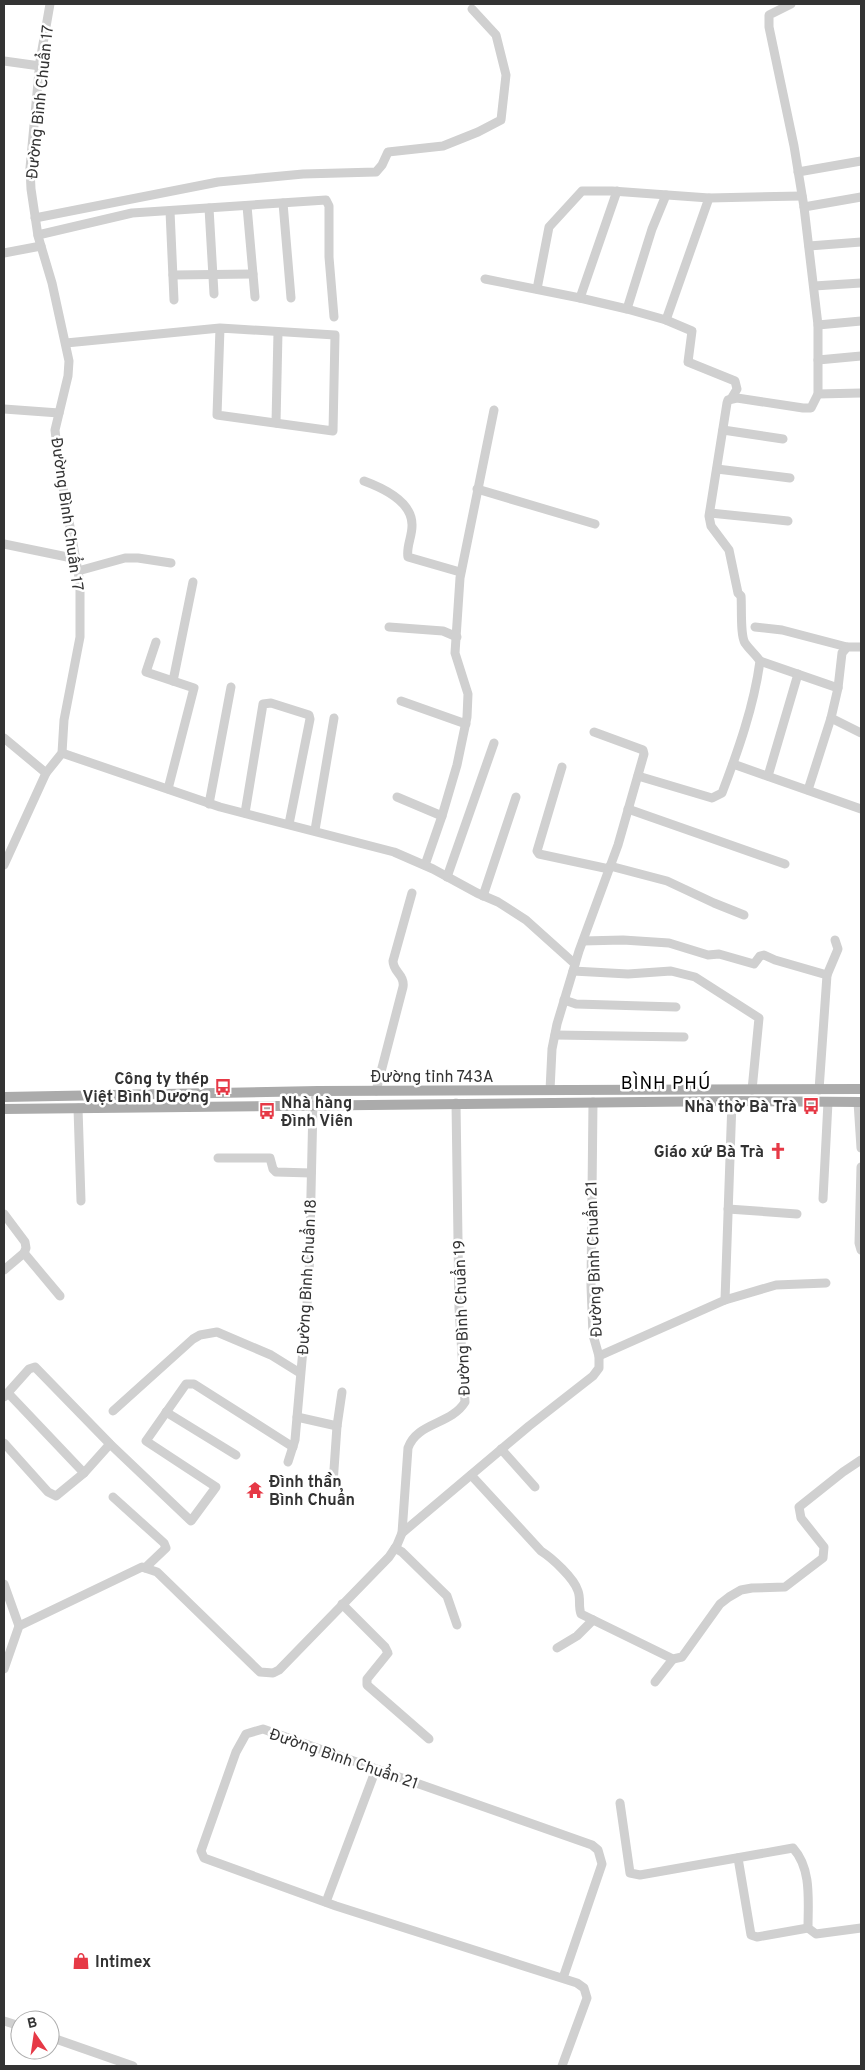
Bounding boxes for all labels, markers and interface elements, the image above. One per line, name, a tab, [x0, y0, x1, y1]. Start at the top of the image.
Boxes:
street label: Đường Bình Chuẩn 17	[20, 24, 59, 180]
street label: Đường Bình Chuẩn 17	[45, 436, 90, 592]
street label: Đường tỉnh 743A	[370, 1068, 494, 1088]
place label: Công ty thép Việt Bình Dương	[82, 1070, 209, 1108]
district label: BÌNH PHÚ	[621, 1071, 711, 1096]
bus stop icon: Công ty thép Việt Bình Dương	[213, 1077, 233, 1097]
place label: Nhà hàng Đình Viên	[281, 1094, 353, 1132]
bus stop icon: Nhà thờ Bà Trà	[801, 1096, 821, 1116]
place label: Nhà thờ Bà Trà	[684, 1098, 797, 1118]
bus stop icon: Nhà hàng Đình Viên	[257, 1101, 277, 1121]
church icon: Giáo xứ Bà Trà	[768, 1141, 788, 1161]
place label: Giáo xứ Bà Trà	[654, 1143, 764, 1163]
street label: Đường Bình Chuẩn 21	[579, 1180, 608, 1337]
street label: Đường Bình Chuẩn 18	[291, 1198, 322, 1356]
street label: Đường Bình Chuẩn 19	[447, 1240, 476, 1396]
place label: Đình thần Bình Chuẩn	[269, 1471, 355, 1511]
temple icon: Đình thần Bình Chuẩn	[245, 1480, 265, 1500]
street label: Đường Bình Chuẩn 21	[266, 1722, 421, 1795]
shop icon: Intimex	[71, 1951, 91, 1971]
place label: Intimex	[95, 1953, 151, 1973]
north arrow	[10, 2010, 60, 2060]
text: B	[26, 2014, 39, 2033]

